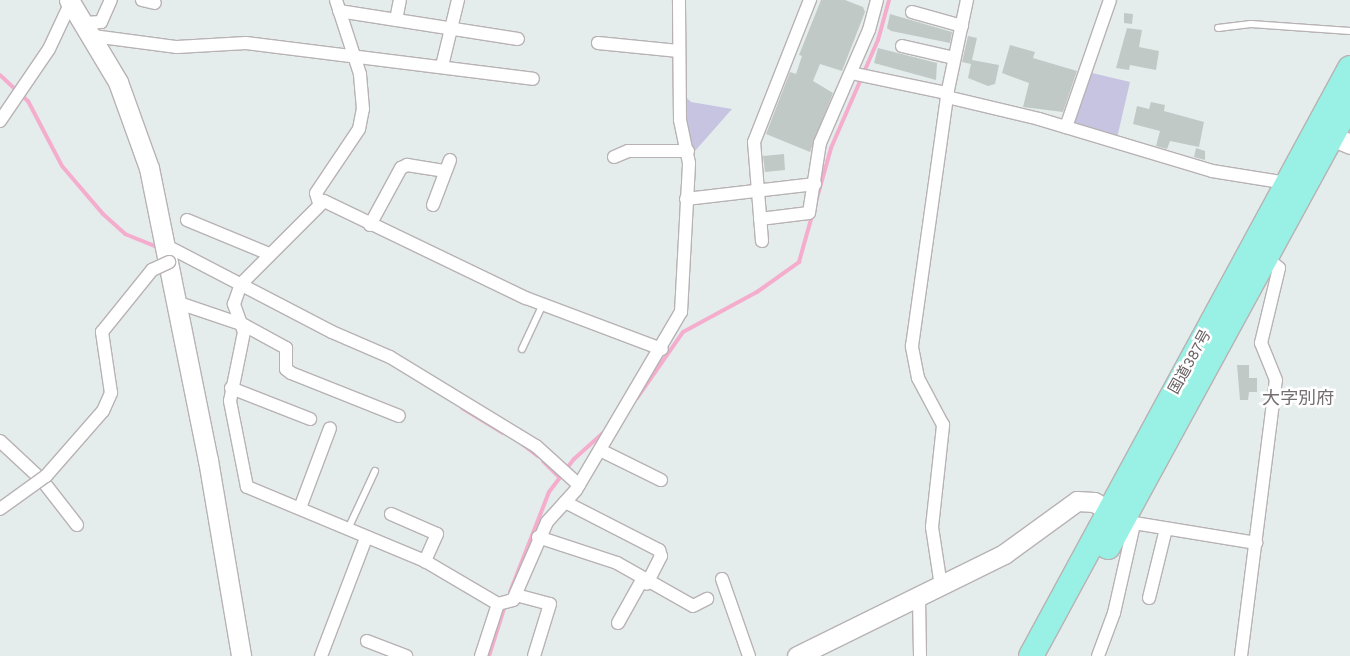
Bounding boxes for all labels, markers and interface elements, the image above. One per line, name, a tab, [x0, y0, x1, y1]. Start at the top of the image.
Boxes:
street label: 国道387号	[1165, 327, 1215, 397]
district label: 大字別府	[1262, 387, 1334, 409]

